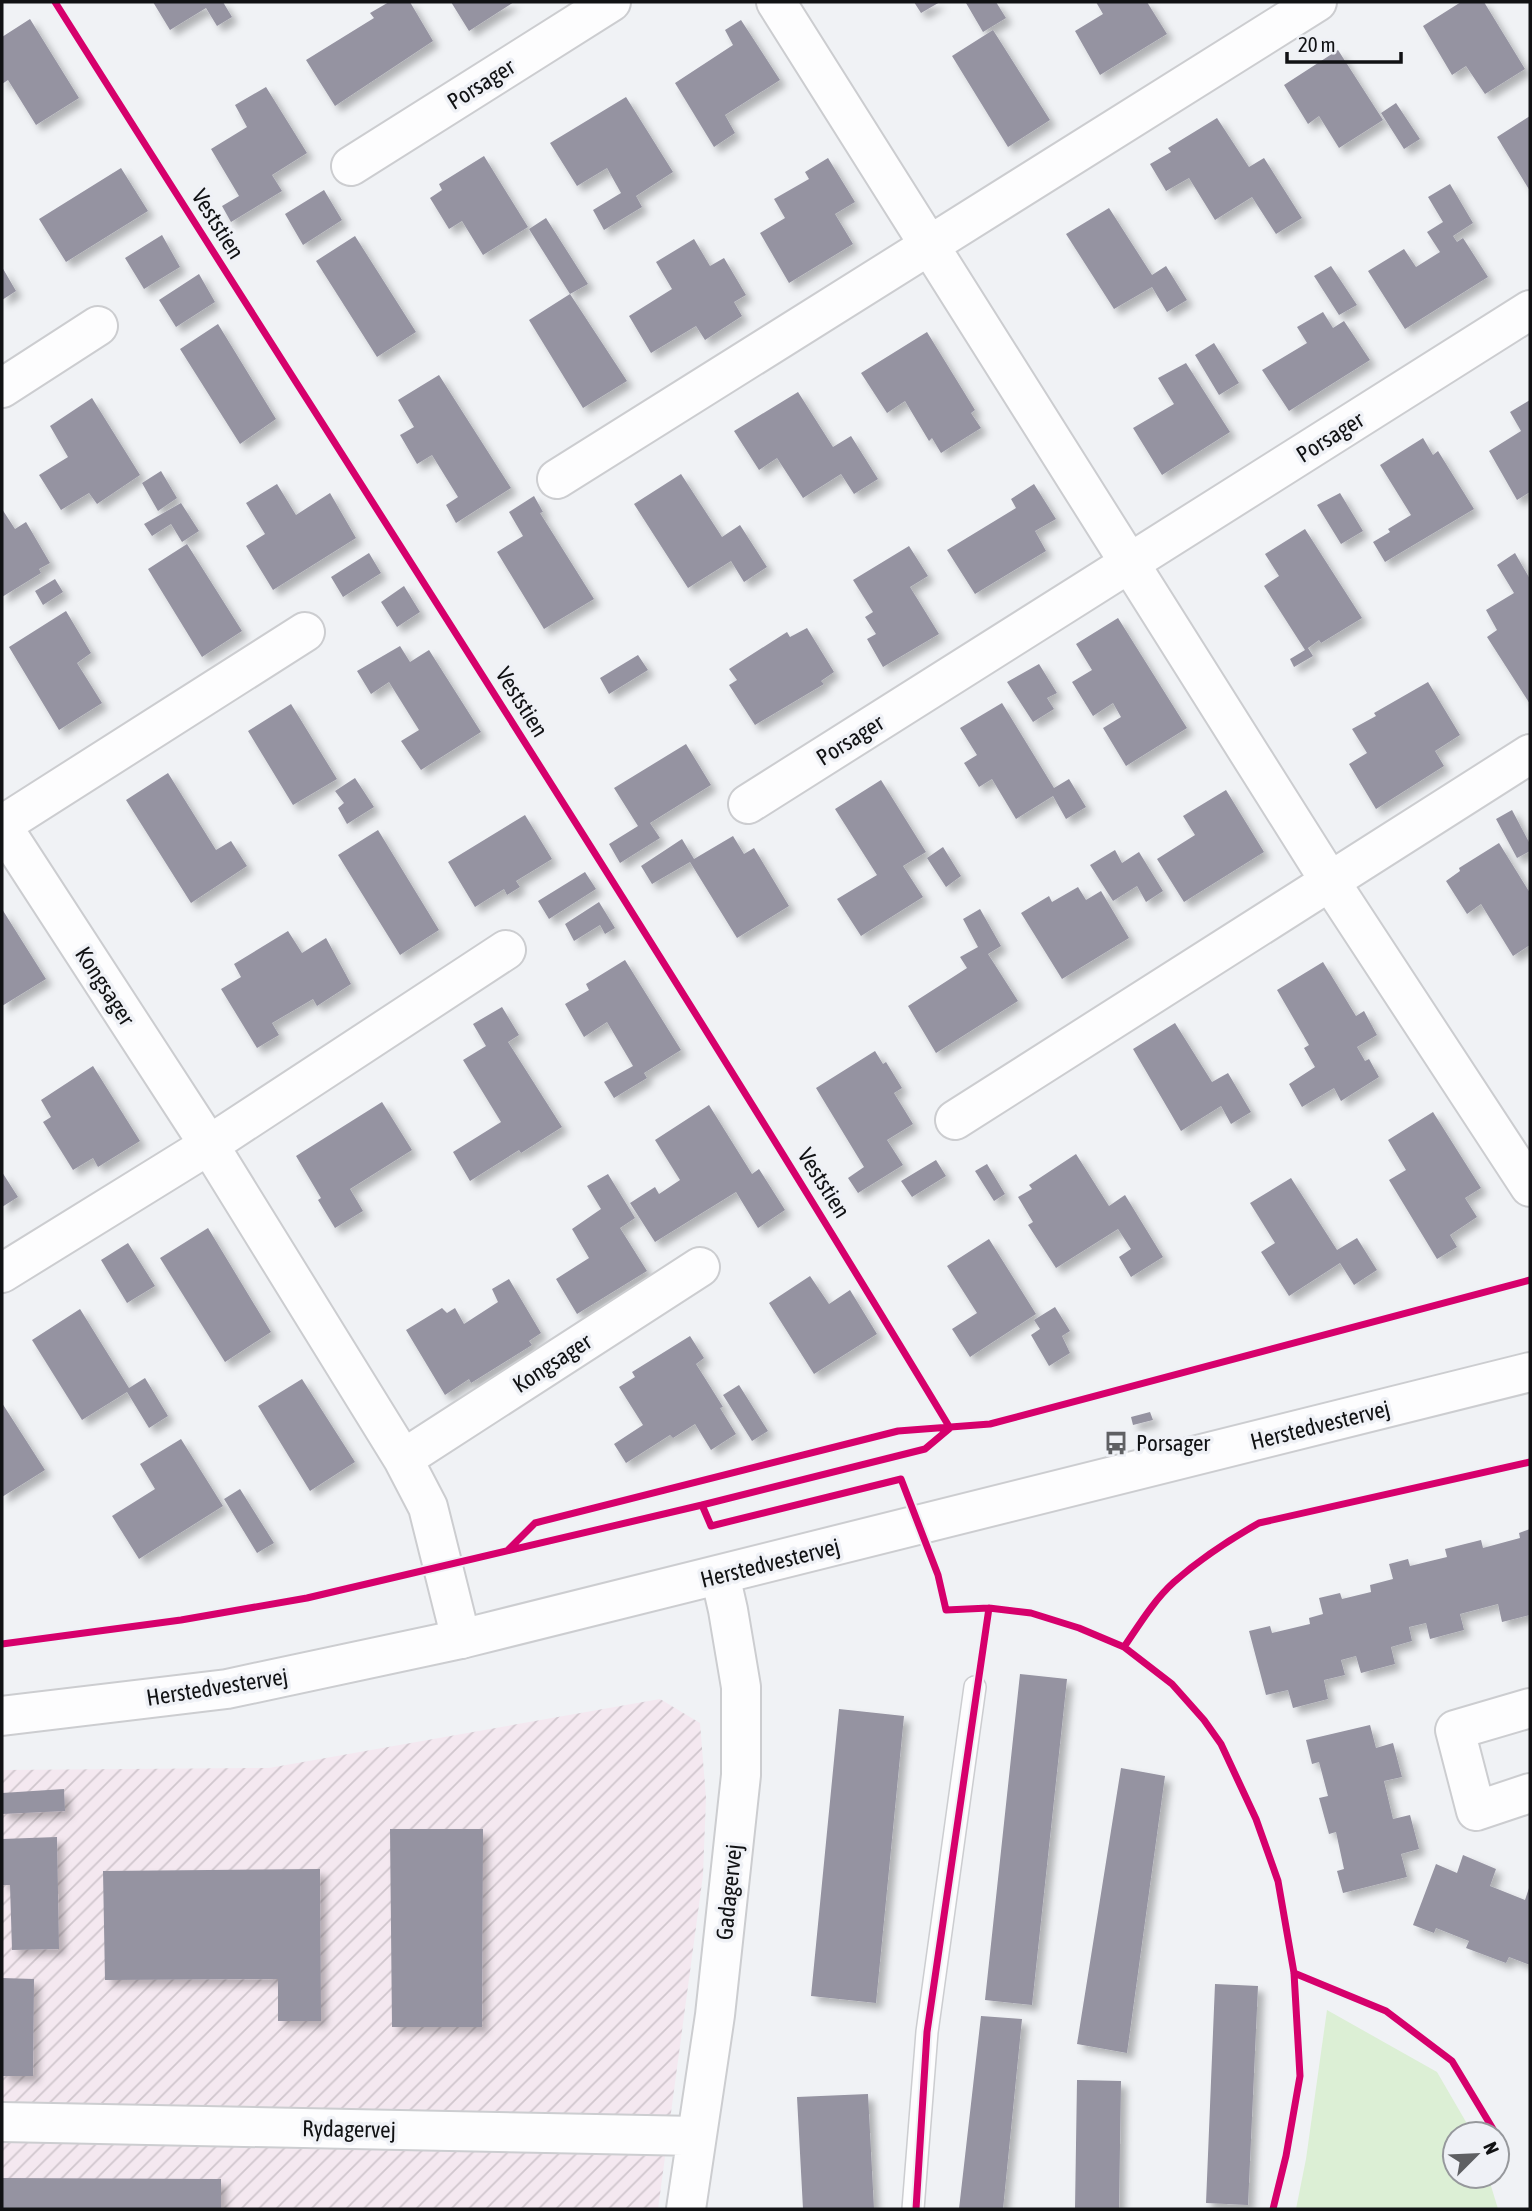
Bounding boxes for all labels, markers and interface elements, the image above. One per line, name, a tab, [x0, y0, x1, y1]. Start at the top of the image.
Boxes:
scale bar	[1287, 21, 1401, 65]
text: 20 m	[1298, 32, 1336, 56]
street label: Porsager	[443, 53, 520, 115]
street label: Veststien	[186, 184, 250, 264]
street label: Porsager	[1292, 406, 1369, 468]
street label: Veststien	[490, 662, 554, 742]
street label: Porsager	[812, 709, 889, 771]
street label: Kongsager	[70, 942, 141, 1031]
street label: Veststien	[792, 1143, 856, 1223]
street label: Kongsager	[508, 1327, 597, 1398]
street label: Herstedvestervej	[1248, 1395, 1392, 1455]
bus stop icon: Porsager	[1102, 1429, 1130, 1457]
place label: Porsager	[1136, 1430, 1211, 1456]
street label: Herstedvestervej	[698, 1533, 842, 1593]
street label: Herstedvestervej	[144, 1663, 290, 1711]
street label: Gadagervej	[711, 1843, 747, 1941]
street label: Rydagervej	[302, 2115, 396, 2143]
north arrow	[1441, 2120, 1511, 2190]
text: N	[1479, 2138, 1504, 2158]

